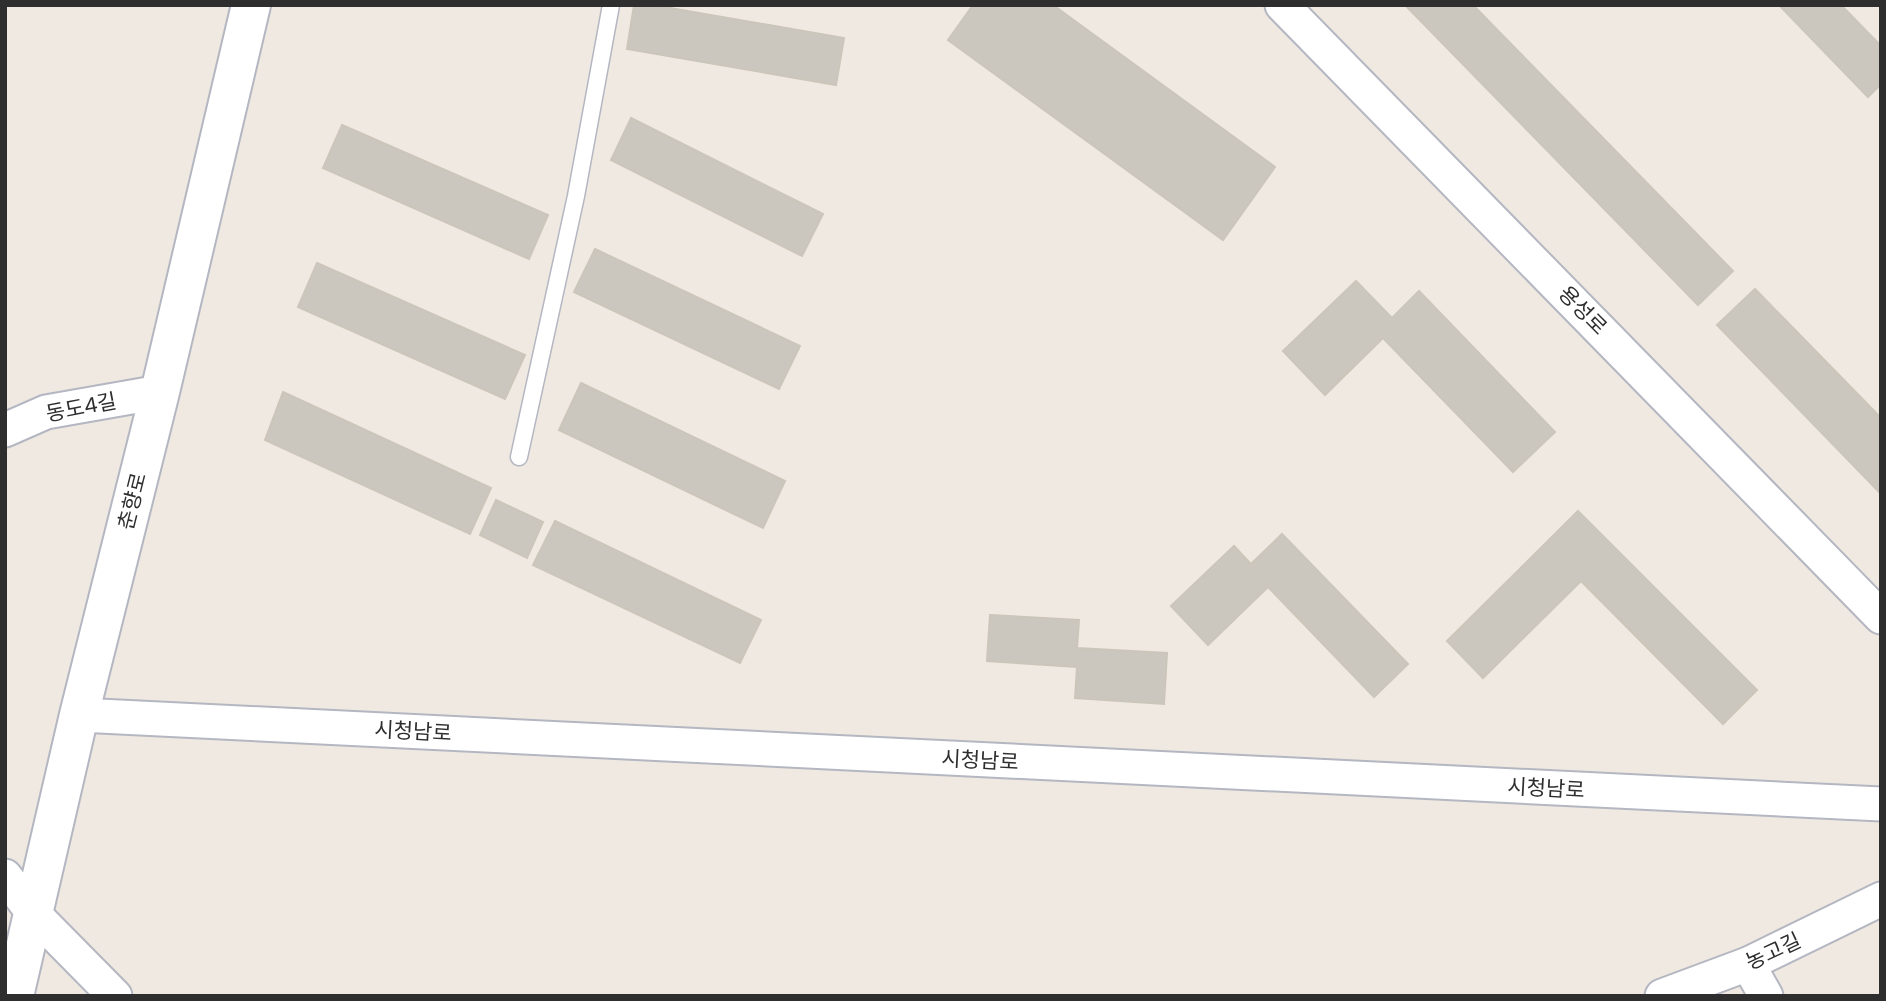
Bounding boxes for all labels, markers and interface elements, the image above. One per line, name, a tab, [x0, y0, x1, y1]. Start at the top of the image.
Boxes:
street label: 용성로	[1552, 279, 1614, 341]
street label: 동도4길	[43, 386, 119, 428]
street label: 춘향로	[111, 469, 153, 533]
street label: 시청남로	[374, 714, 452, 748]
street label: 시청남로	[941, 743, 1019, 777]
street label: 시청남로	[1507, 771, 1585, 805]
street label: 농고길	[1741, 926, 1805, 976]

